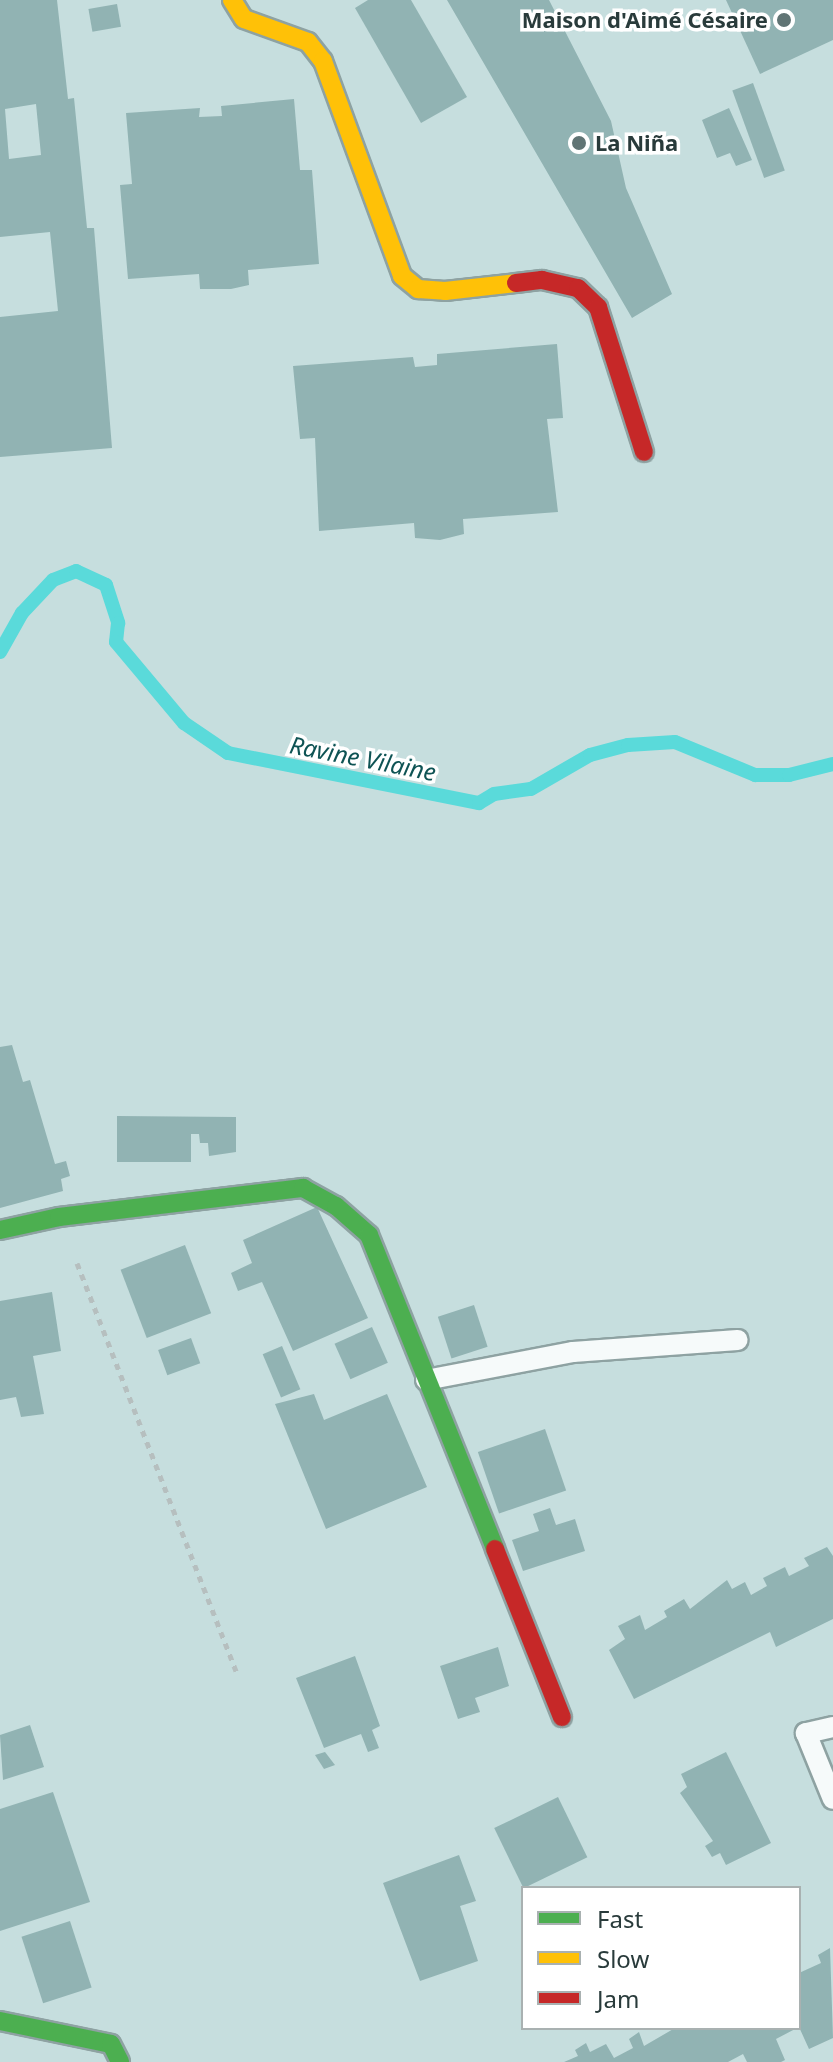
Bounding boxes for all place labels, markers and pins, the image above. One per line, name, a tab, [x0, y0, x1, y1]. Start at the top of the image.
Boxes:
place label: Maison d'Aimé Césaire	[522, 7, 768, 33]
marker: Maison d'Aimé Césaire	[775, 11, 793, 29]
place label: La Niña	[595, 130, 678, 156]
marker: La Niña	[570, 134, 588, 152]

